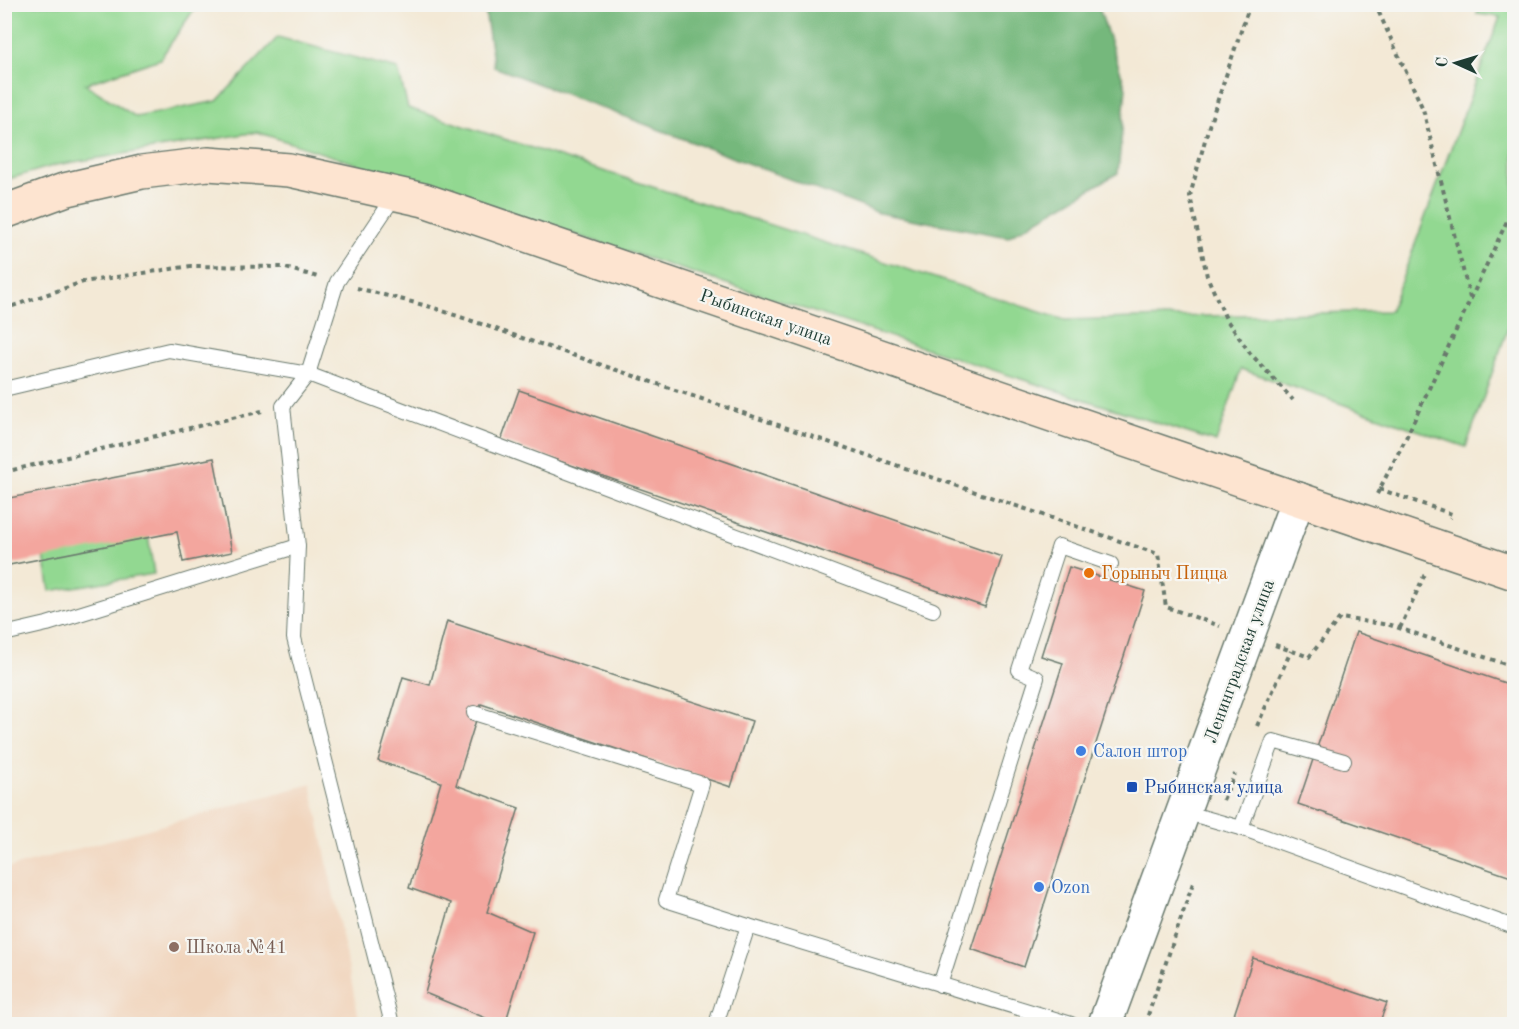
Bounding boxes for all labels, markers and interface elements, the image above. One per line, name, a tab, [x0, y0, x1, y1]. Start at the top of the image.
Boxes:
north arrow	[1426, 33, 1486, 93]
text: С	[1435, 56, 1451, 68]
street label: Рыбинская улица	[697, 287, 834, 349]
place label: Горыныч Пицца	[1101, 565, 1228, 583]
marker: Горыныч Пицца	[1082, 566, 1096, 580]
street label: Ленинградская улица	[1202, 577, 1278, 746]
place label: Салон штор	[1093, 743, 1187, 761]
marker: Салон штор	[1074, 744, 1088, 758]
place label: Рыбинская улица	[1144, 779, 1283, 797]
marker: Рыбинская улица	[1125, 780, 1139, 794]
place label: Ozon	[1051, 879, 1090, 897]
marker: Ozon	[1032, 880, 1046, 894]
place label: Школа №41	[186, 939, 287, 957]
marker: Школа №41	[167, 940, 181, 954]

